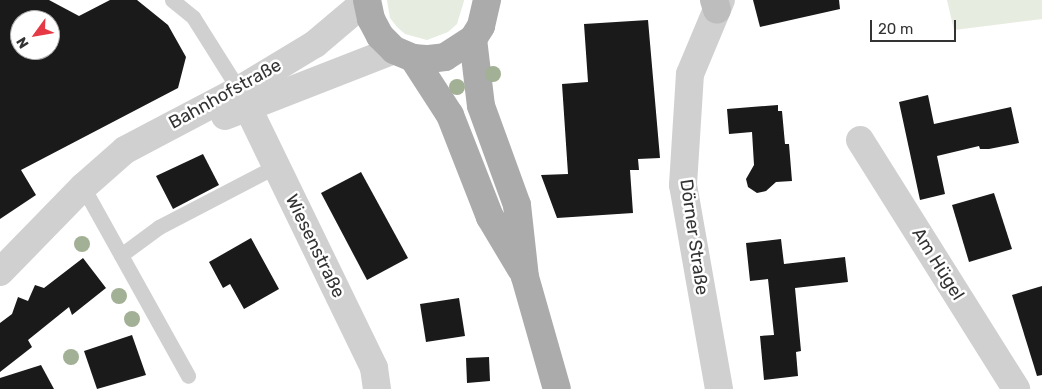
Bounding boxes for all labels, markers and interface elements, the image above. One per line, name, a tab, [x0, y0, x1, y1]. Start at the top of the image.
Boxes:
north arrow	[10, 10, 60, 60]
scale bar	[872, 10, 958, 42]
text: 20 m	[878, 20, 913, 38]
text: N	[13, 34, 33, 51]
street label: Bahnhofstraße	[165, 54, 285, 134]
street label: Dörner Straße	[675, 177, 713, 297]
street label: Wiesenstraße	[281, 191, 349, 301]
street label: Am Hügel	[907, 224, 969, 304]

